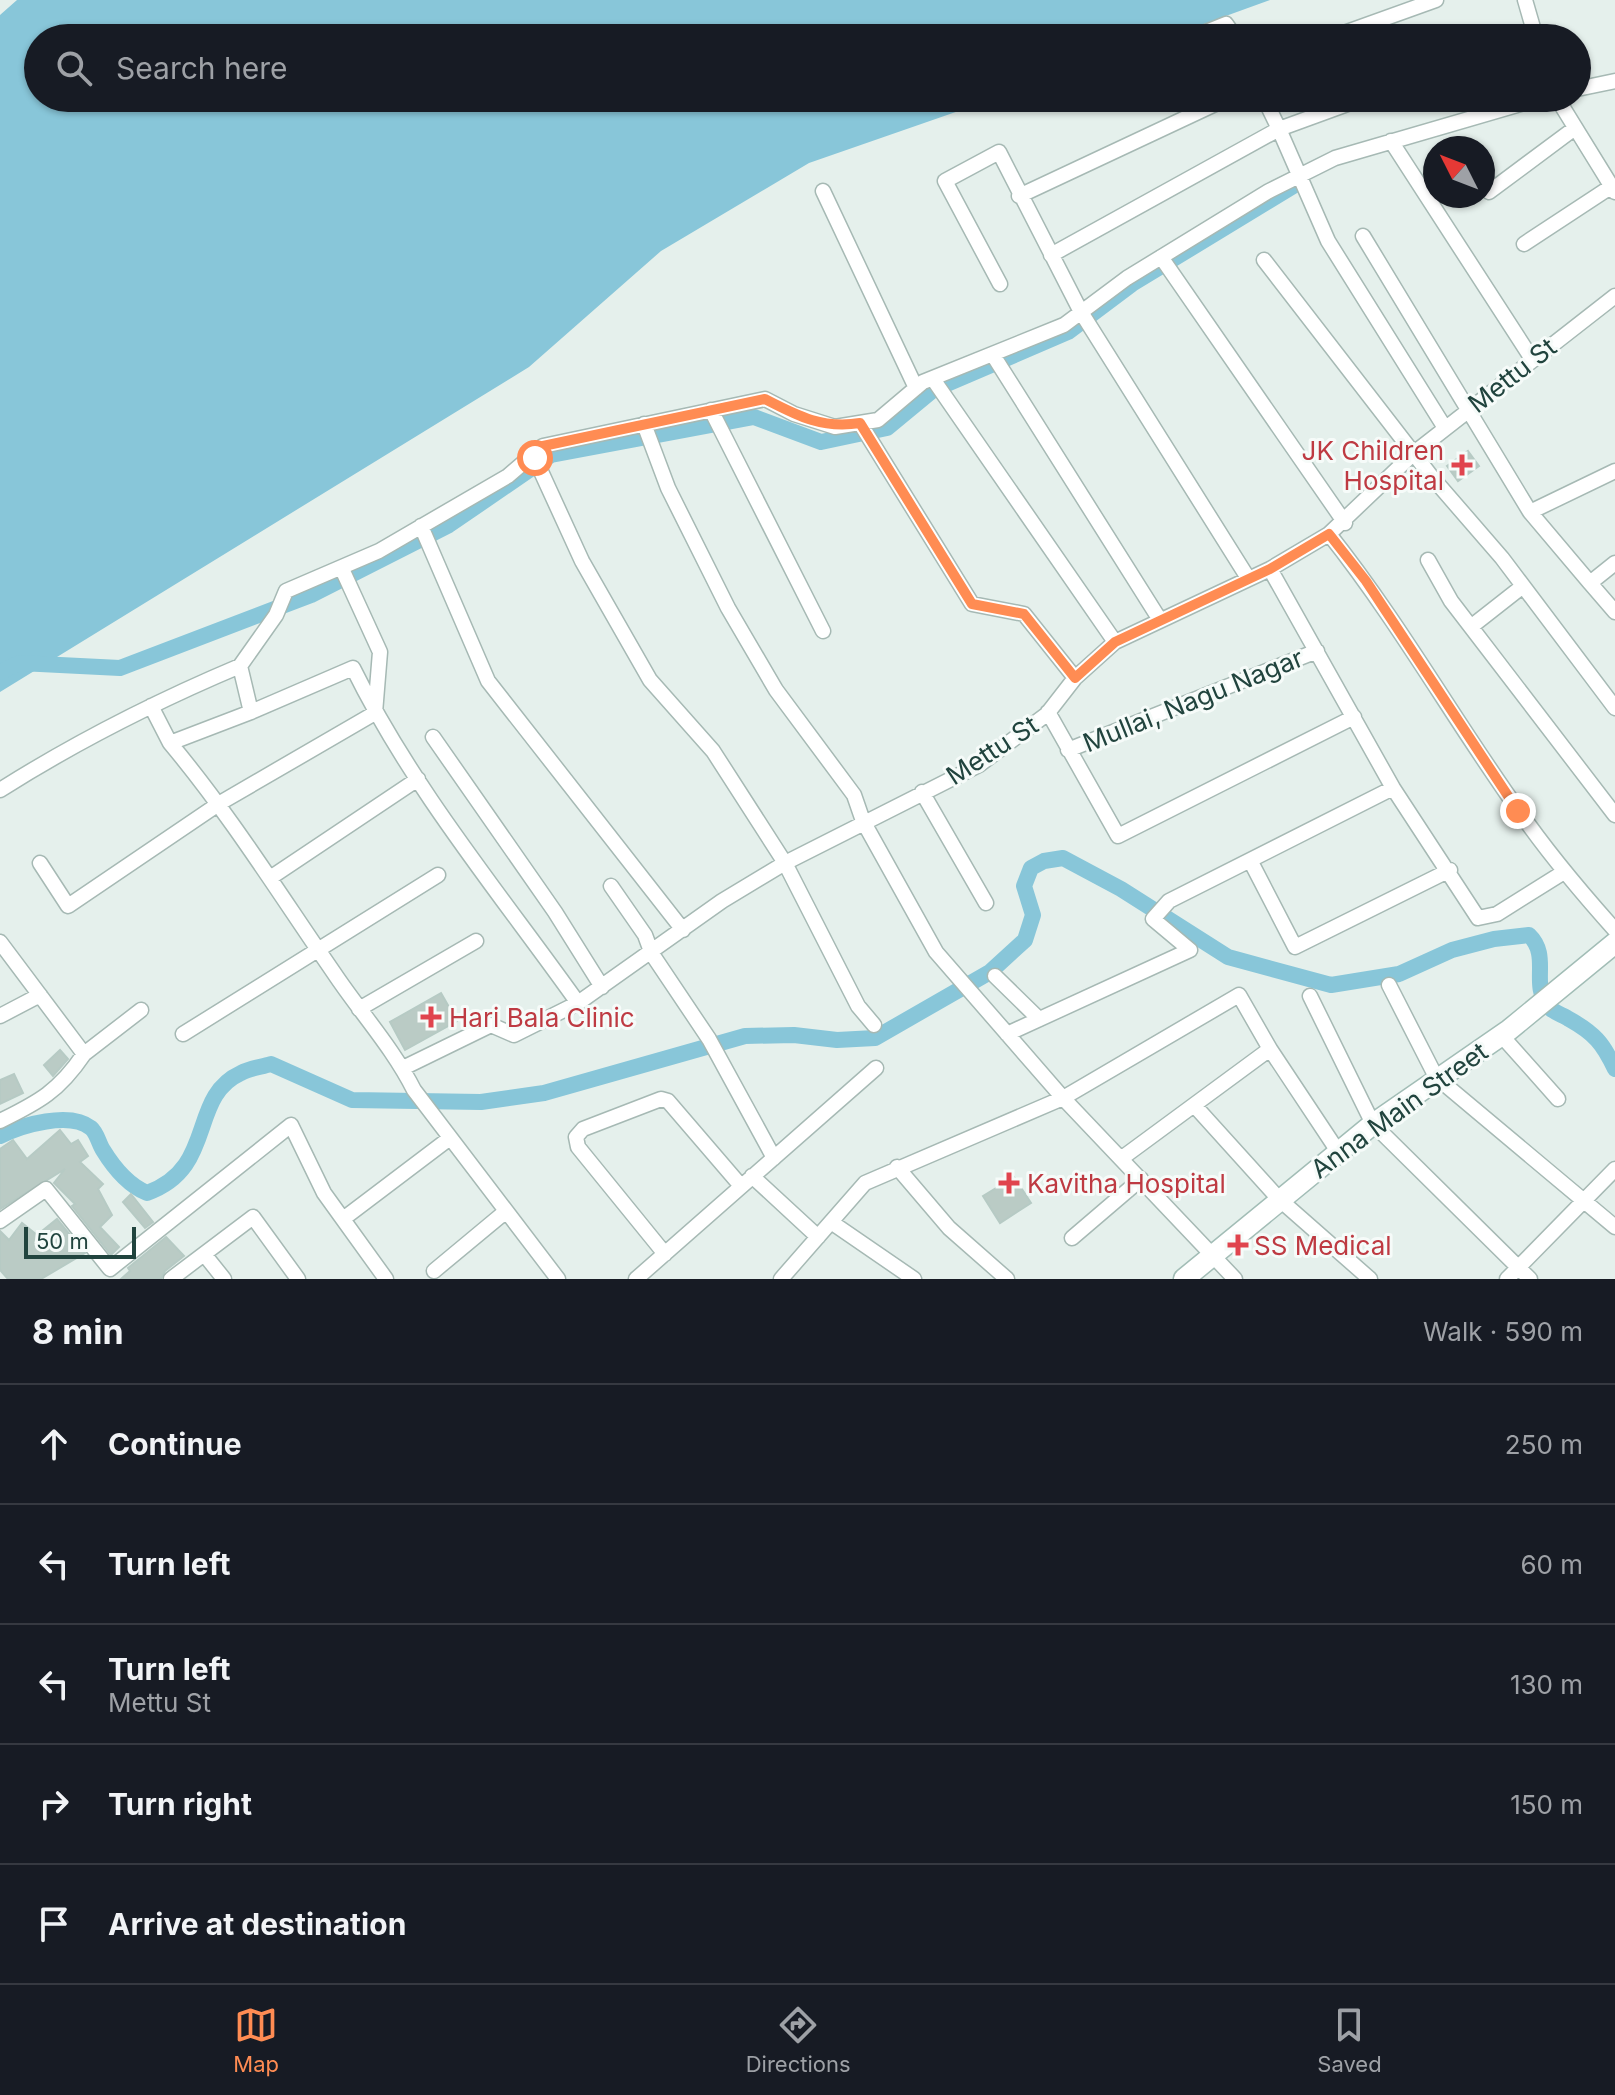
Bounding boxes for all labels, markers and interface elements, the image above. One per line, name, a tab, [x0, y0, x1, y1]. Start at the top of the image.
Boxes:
search box	[24, 24, 1591, 112]
icon: search	[52, 46, 96, 90]
text: Search here	[116, 50, 288, 86]
north arrow	[1423, 136, 1495, 208]
street label: Mettu St	[1462, 331, 1562, 419]
place label: JK Children Hospital	[1302, 435, 1444, 496]
route start	[517, 440, 553, 476]
marker: JK Children Hospital	[1451, 454, 1473, 476]
street label: Mullai, Nagu Nagar	[1078, 642, 1308, 758]
street label: Mettu St	[940, 709, 1044, 791]
route end	[1500, 793, 1536, 829]
place label: Hari Bala Clinic	[449, 1002, 635, 1033]
marker: Hari Bala Clinic	[420, 1006, 442, 1028]
street label: Anna Main Street	[1305, 1035, 1493, 1185]
place label: Kavitha Hospital	[1027, 1168, 1226, 1199]
marker: Kavitha Hospital	[998, 1172, 1020, 1194]
scale bar	[24, 1223, 136, 1259]
text: 50 m	[36, 1228, 89, 1254]
place label: SS Medical	[1254, 1230, 1392, 1261]
marker: SS Medical	[1229, 1236, 1247, 1254]
text: 8 min	[32, 1311, 124, 1352]
text: Walk · 590 m	[1423, 1316, 1583, 1347]
icon: ahead	[32, 1422, 76, 1466]
text: Continue	[108, 1426, 242, 1462]
text: 250 m	[1505, 1429, 1583, 1460]
icon: left	[32, 1542, 76, 1586]
text: Turn left	[108, 1546, 230, 1582]
text: 60 m	[1520, 1549, 1583, 1580]
text: Turn left	[108, 1651, 230, 1687]
icon: left	[32, 1662, 76, 1706]
text: 130 m	[1510, 1669, 1583, 1700]
text: Mettu St	[108, 1687, 211, 1718]
icon: right	[32, 1782, 76, 1826]
text: Turn right	[108, 1786, 252, 1822]
text: 150 m	[1510, 1789, 1583, 1820]
icon: arrive	[32, 1902, 76, 1946]
text: Arrive at destination	[108, 1906, 406, 1942]
tab: Map	[233, 2003, 279, 2077]
tab: Directions	[746, 2003, 851, 2077]
tab: Saved	[1317, 2003, 1382, 2077]

